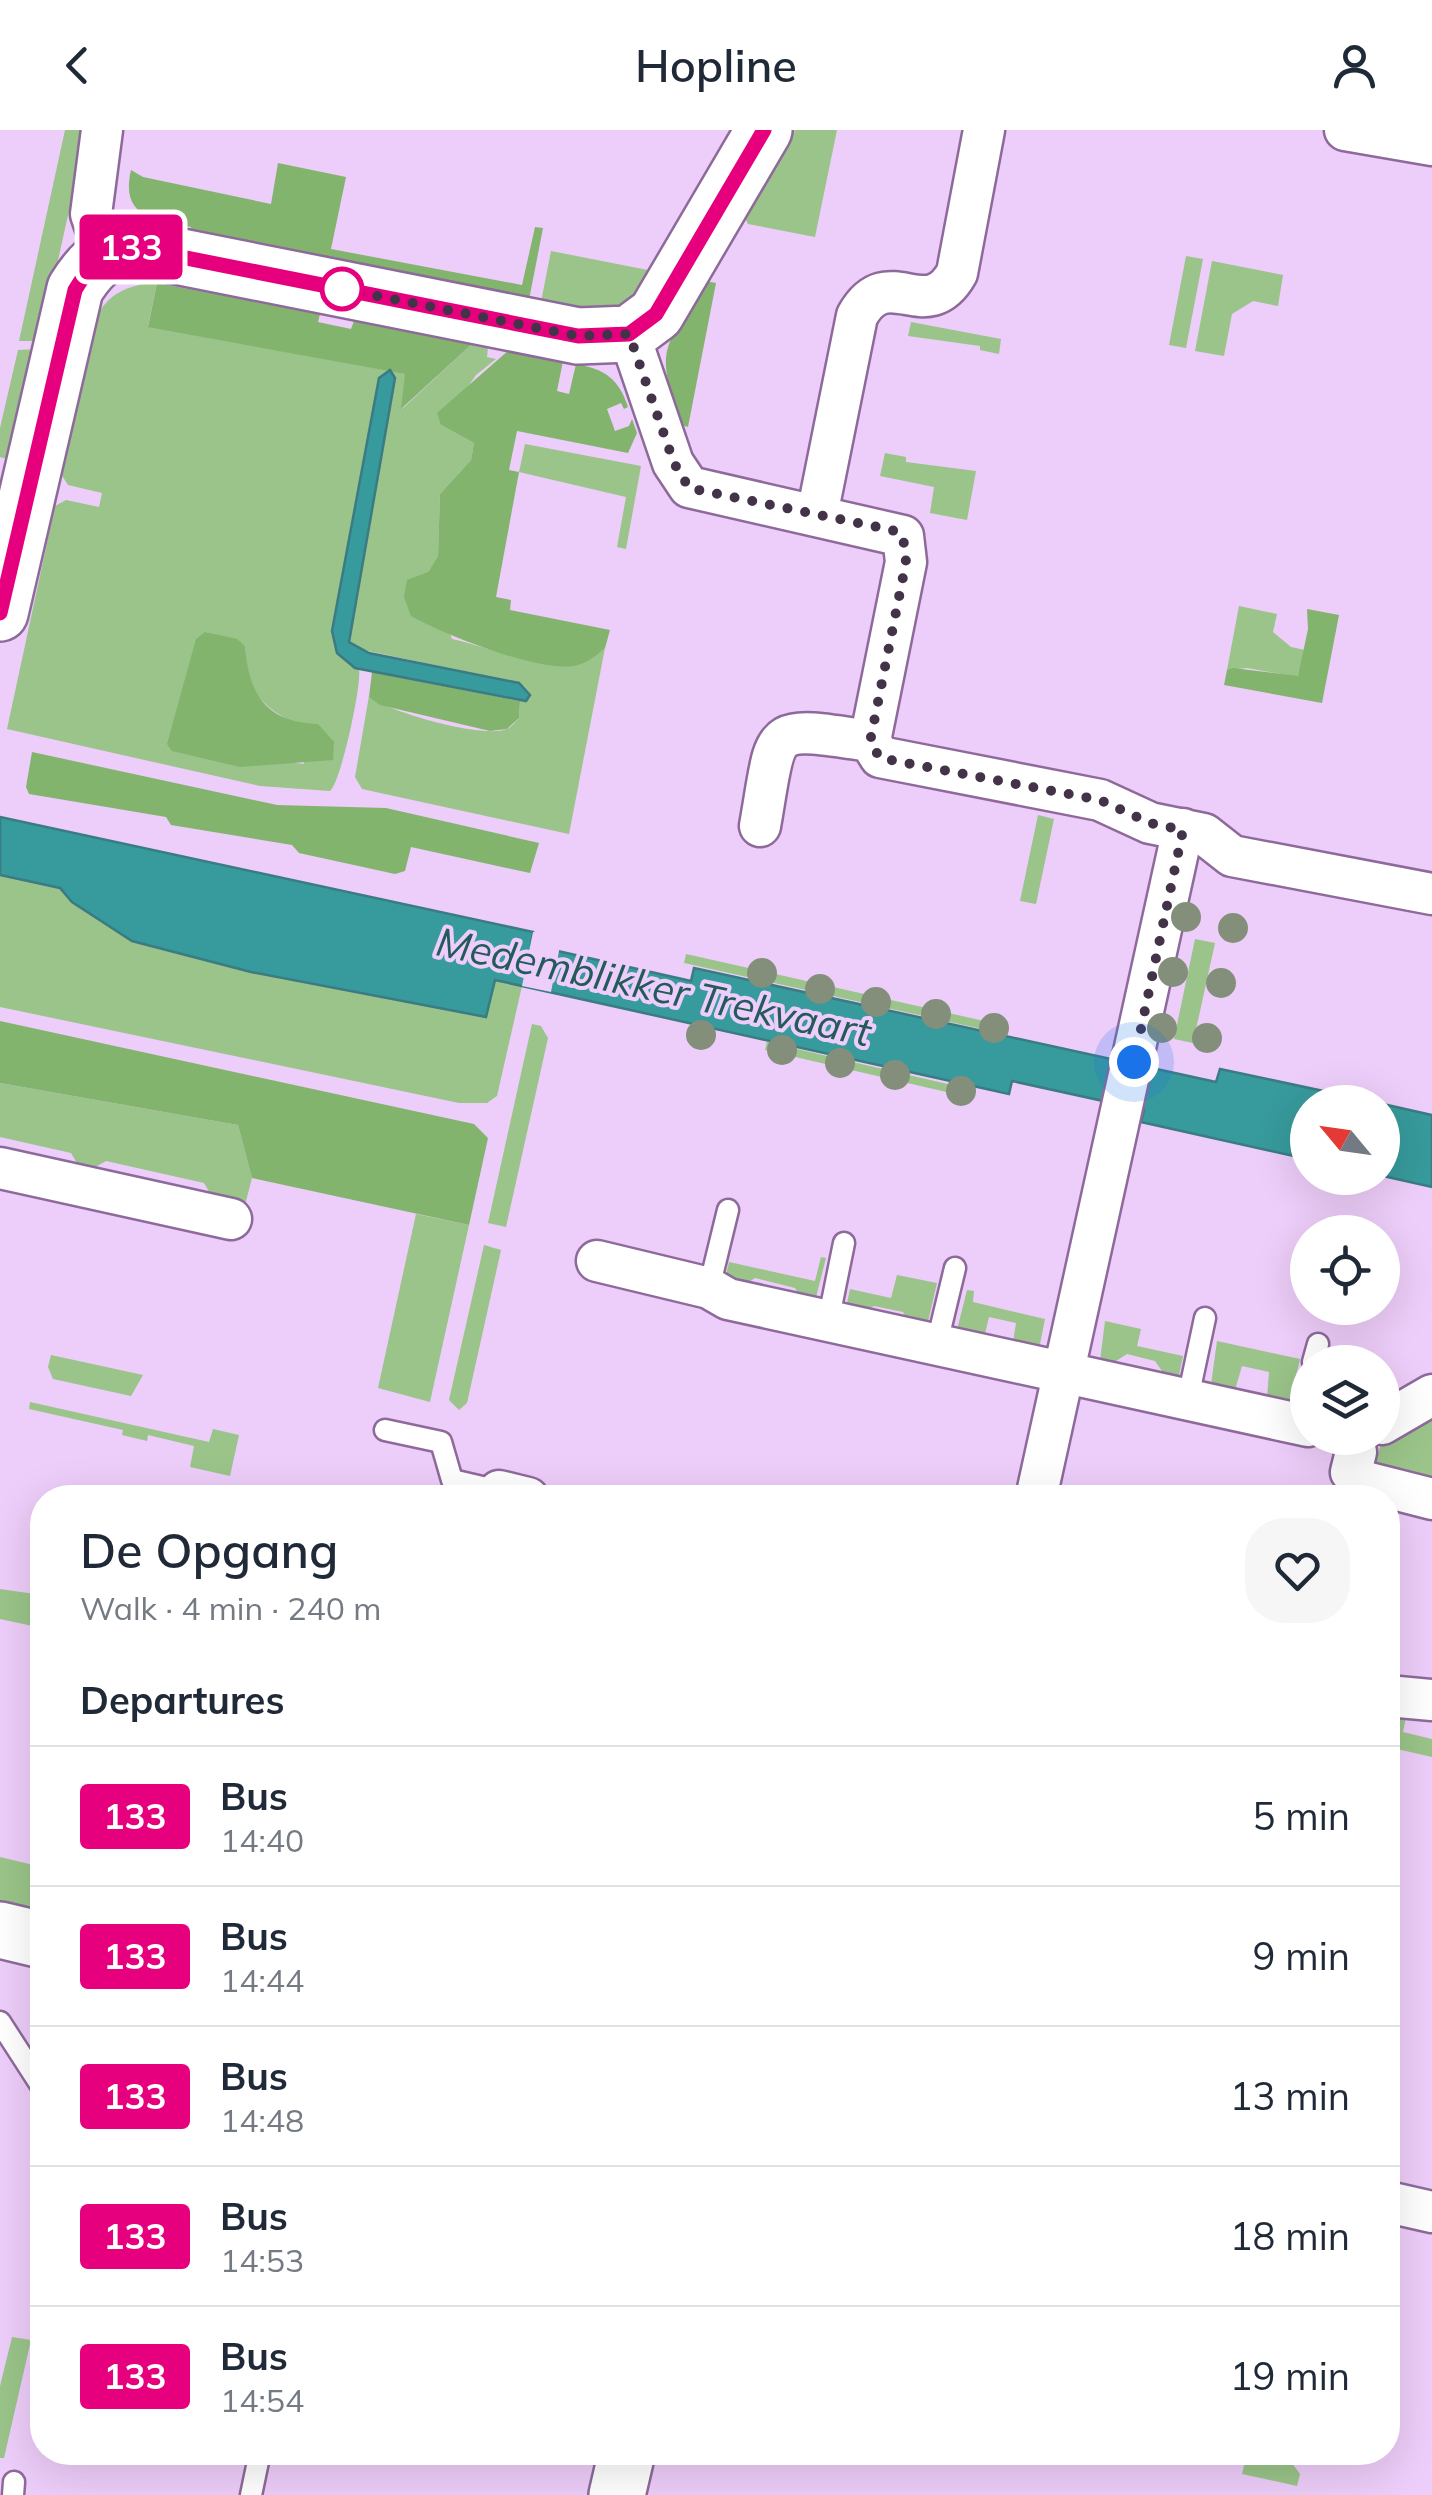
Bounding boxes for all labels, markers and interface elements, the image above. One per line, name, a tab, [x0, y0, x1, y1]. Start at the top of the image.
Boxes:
text: Hopline	[635, 37, 797, 93]
icon: back	[50, 38, 105, 93]
icon: person	[1327, 38, 1382, 93]
line badge: 133	[74, 214, 188, 280]
text: 133	[99, 225, 163, 269]
unlabelled marker	[321, 268, 363, 310]
water label: Medemblikker Trekvaart	[432, 916, 877, 1057]
your location	[1109, 1037, 1159, 1087]
north arrow	[1290, 1085, 1400, 1195]
map controls	[1290, 1085, 1400, 1455]
button: locate	[1290, 1215, 1400, 1325]
button: layers	[1290, 1345, 1400, 1455]
button: heart	[1245, 1518, 1350, 1623]
text: De Opgang	[80, 1520, 338, 1580]
text: Walk · 4 min · 240 m	[80, 1588, 381, 1628]
text: Departures	[80, 1676, 284, 1724]
text: Bus	[220, 1772, 288, 1820]
text: 5 min	[1253, 1792, 1350, 1840]
text: 133	[103, 1794, 167, 1838]
text: 14:40	[220, 1820, 304, 1860]
text: Bus	[220, 1912, 288, 1960]
text: 9 min	[1253, 1932, 1350, 1980]
text: 133	[103, 1934, 167, 1978]
text: 14:44	[220, 1960, 304, 2000]
text: Bus	[220, 2052, 288, 2100]
text: 13 min	[1230, 2072, 1350, 2120]
text: 133	[103, 2074, 167, 2118]
text: 14:48	[220, 2100, 304, 2140]
text: Bus	[220, 2192, 288, 2240]
text: 18 min	[1230, 2212, 1350, 2260]
text: 133	[103, 2214, 167, 2258]
text: 14:53	[220, 2240, 304, 2280]
text: Bus	[220, 2332, 288, 2380]
text: 19 min	[1230, 2352, 1350, 2400]
text: 133	[103, 2354, 167, 2398]
text: 14:54	[220, 2380, 304, 2420]

